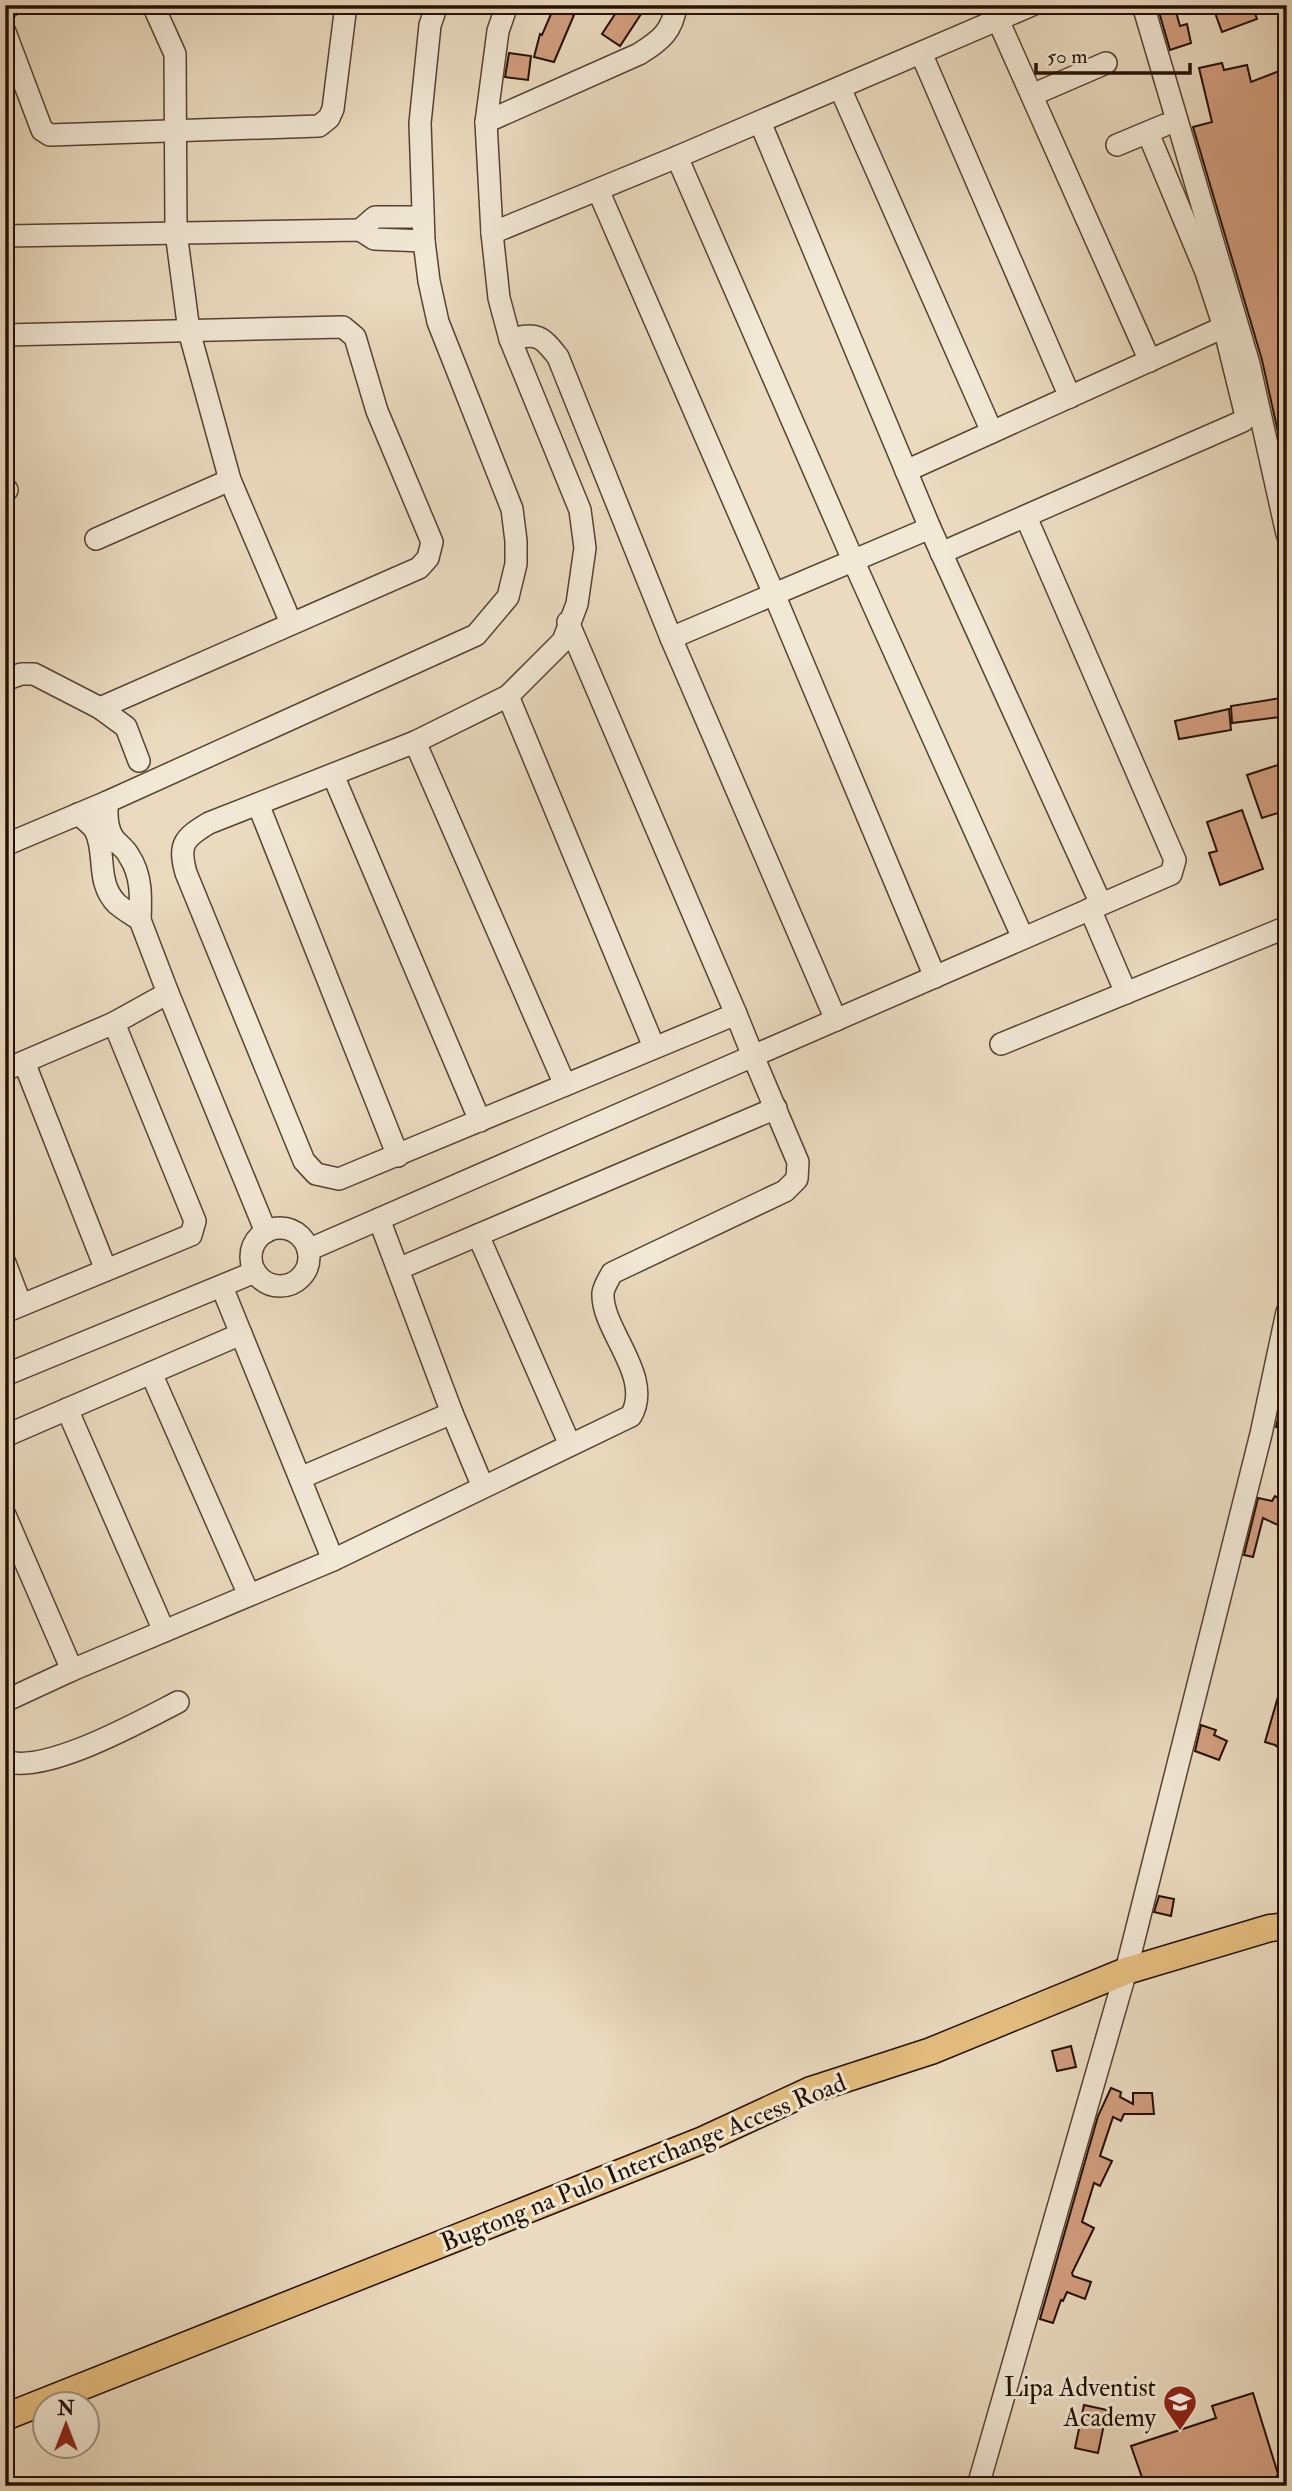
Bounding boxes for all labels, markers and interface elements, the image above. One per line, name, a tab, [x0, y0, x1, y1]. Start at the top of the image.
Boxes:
scale bar	[1036, 32, 1190, 76]
text: 50 m	[1047, 43, 1088, 70]
street label: Bugtong na Pulo Interchange Access Road	[436, 2067, 851, 2259]
place label: Lipa Adventist Academy	[1004, 2372, 1157, 2434]
school or university icon: Lipa Adventist Academy	[1161, 2383, 1199, 2432]
north arrow	[32, 2390, 102, 2460]
text: N	[56, 2397, 75, 2421]

